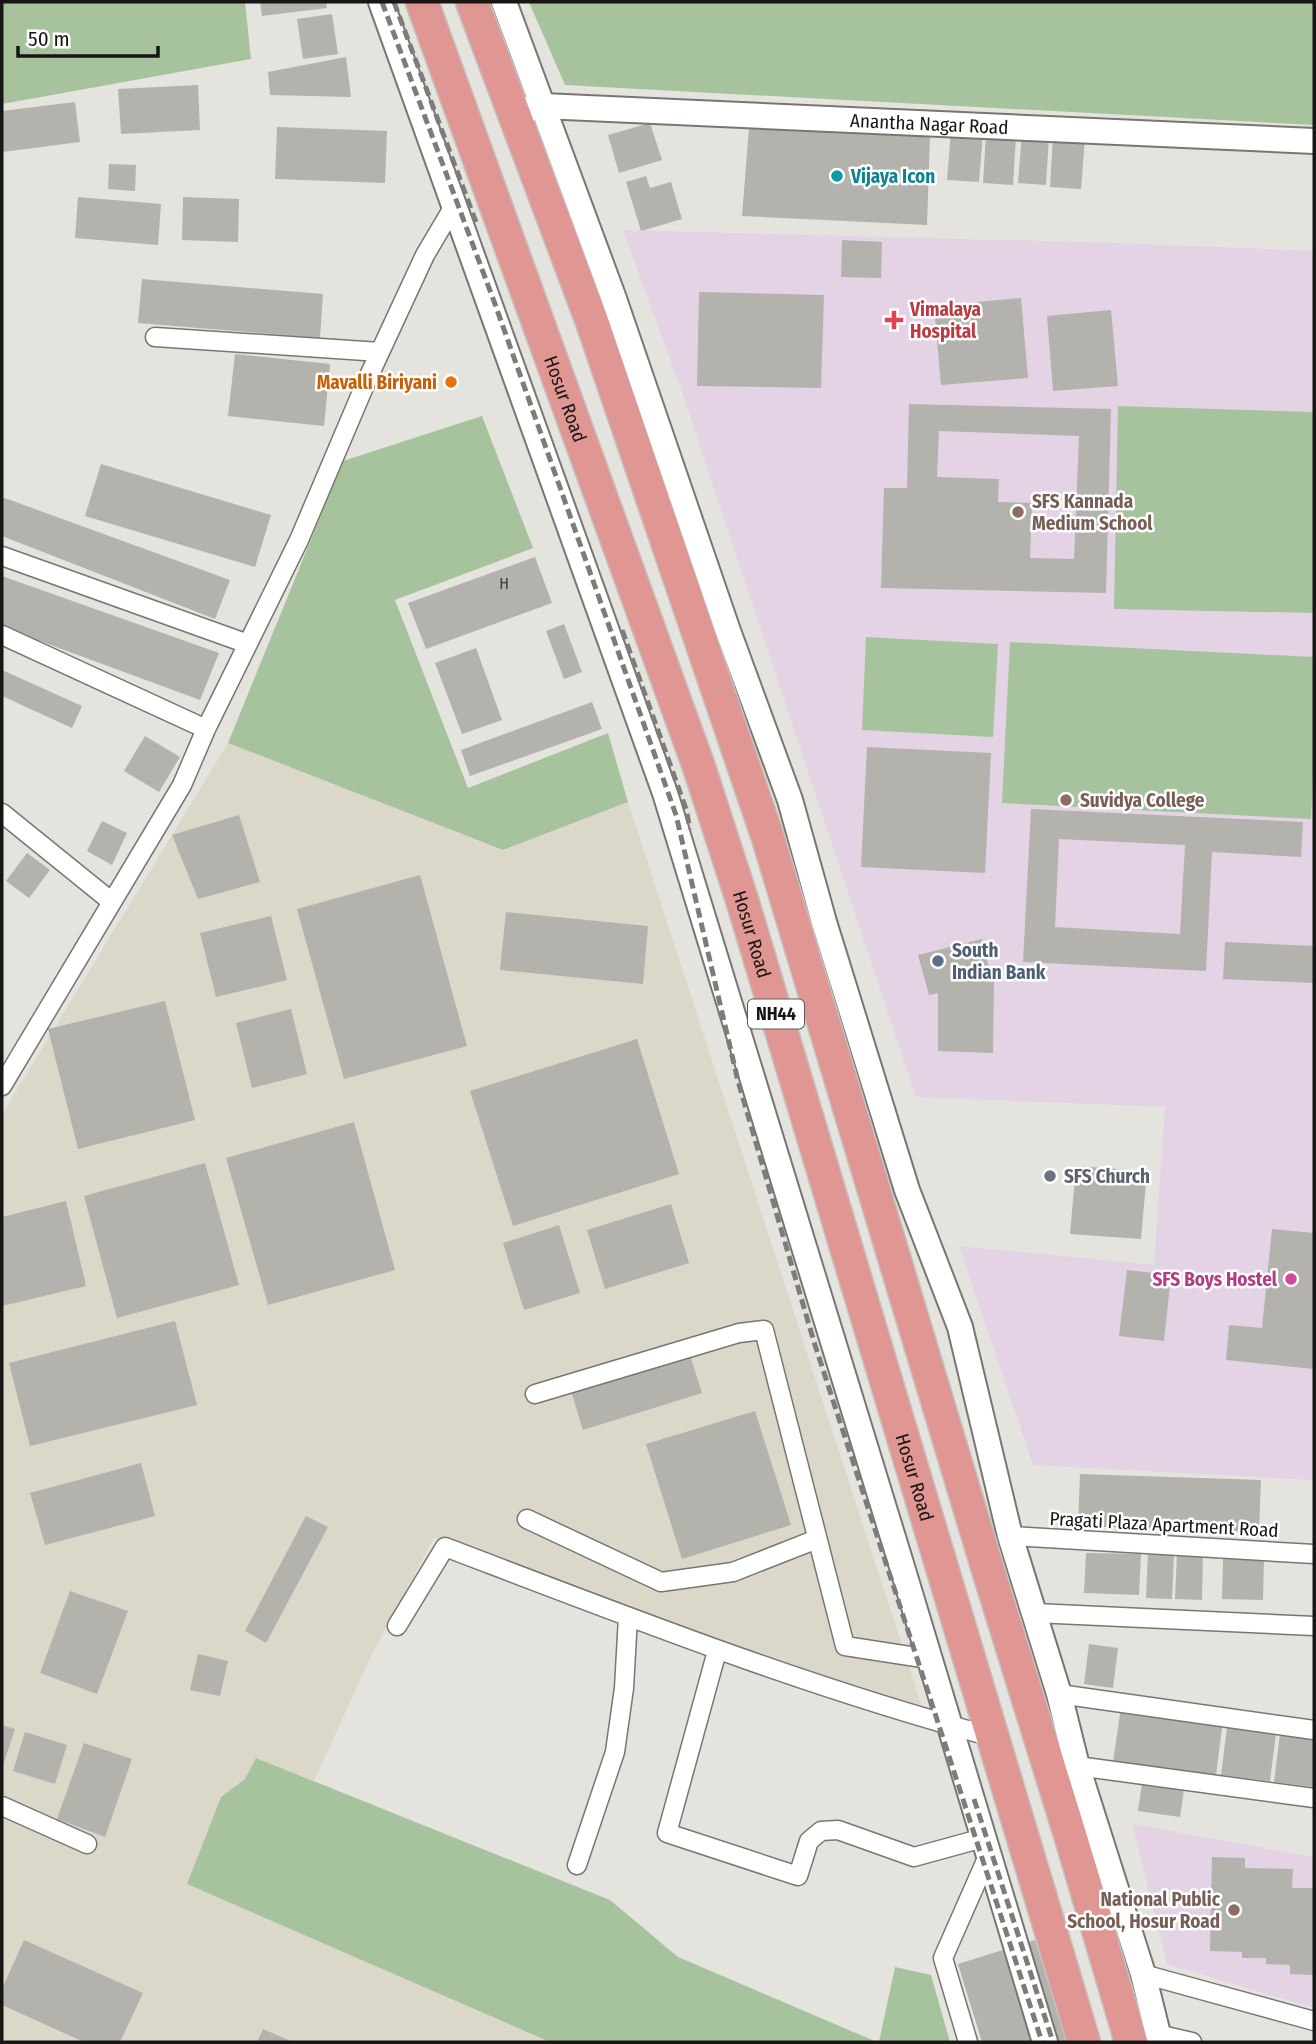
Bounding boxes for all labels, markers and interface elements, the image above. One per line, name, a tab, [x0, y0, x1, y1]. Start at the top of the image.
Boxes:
scale bar	[18, 14, 158, 58]
text: 50 m	[28, 26, 70, 52]
street label: Anantha Nagar Road	[850, 109, 1009, 139]
place label: Vijaya Icon	[850, 165, 935, 188]
marker: Vijaya Icon	[829, 168, 845, 184]
place label: Vimalaya Hospital	[909, 298, 981, 343]
marker: Vimalaya Hospital	[884, 310, 904, 330]
street label: Hosur Road	[539, 353, 591, 445]
place label: Mavalli Biriyani	[317, 371, 437, 394]
marker: Mavalli Biriyani	[443, 374, 459, 390]
place label: SFS Kannada Medium School	[1032, 490, 1153, 535]
marker: SFS Kannada Medium School	[1010, 504, 1026, 520]
house number: H	[499, 574, 509, 593]
place label: Suvidya College	[1080, 789, 1205, 812]
marker: Suvidya College	[1058, 792, 1074, 808]
street label: Hosur Road	[728, 888, 776, 981]
place label: South Indian Bank	[952, 939, 1046, 984]
marker: South Indian Bank	[930, 953, 946, 969]
road number: NH44	[748, 1000, 804, 1028]
place label: SFS Church	[1064, 1165, 1150, 1188]
marker: SFS Church	[1042, 1168, 1058, 1184]
place label: SFS Boys Hostel	[1152, 1268, 1278, 1291]
marker: SFS Boys Hostel	[1283, 1271, 1299, 1287]
street label: Hosur Road	[891, 1431, 938, 1524]
street label: Pragati Plaza Apartment Road	[1049, 1507, 1279, 1542]
place label: National Public School, Hosur Road	[1067, 1888, 1221, 1933]
marker: National Public School, Hosur Road	[1226, 1902, 1242, 1918]

